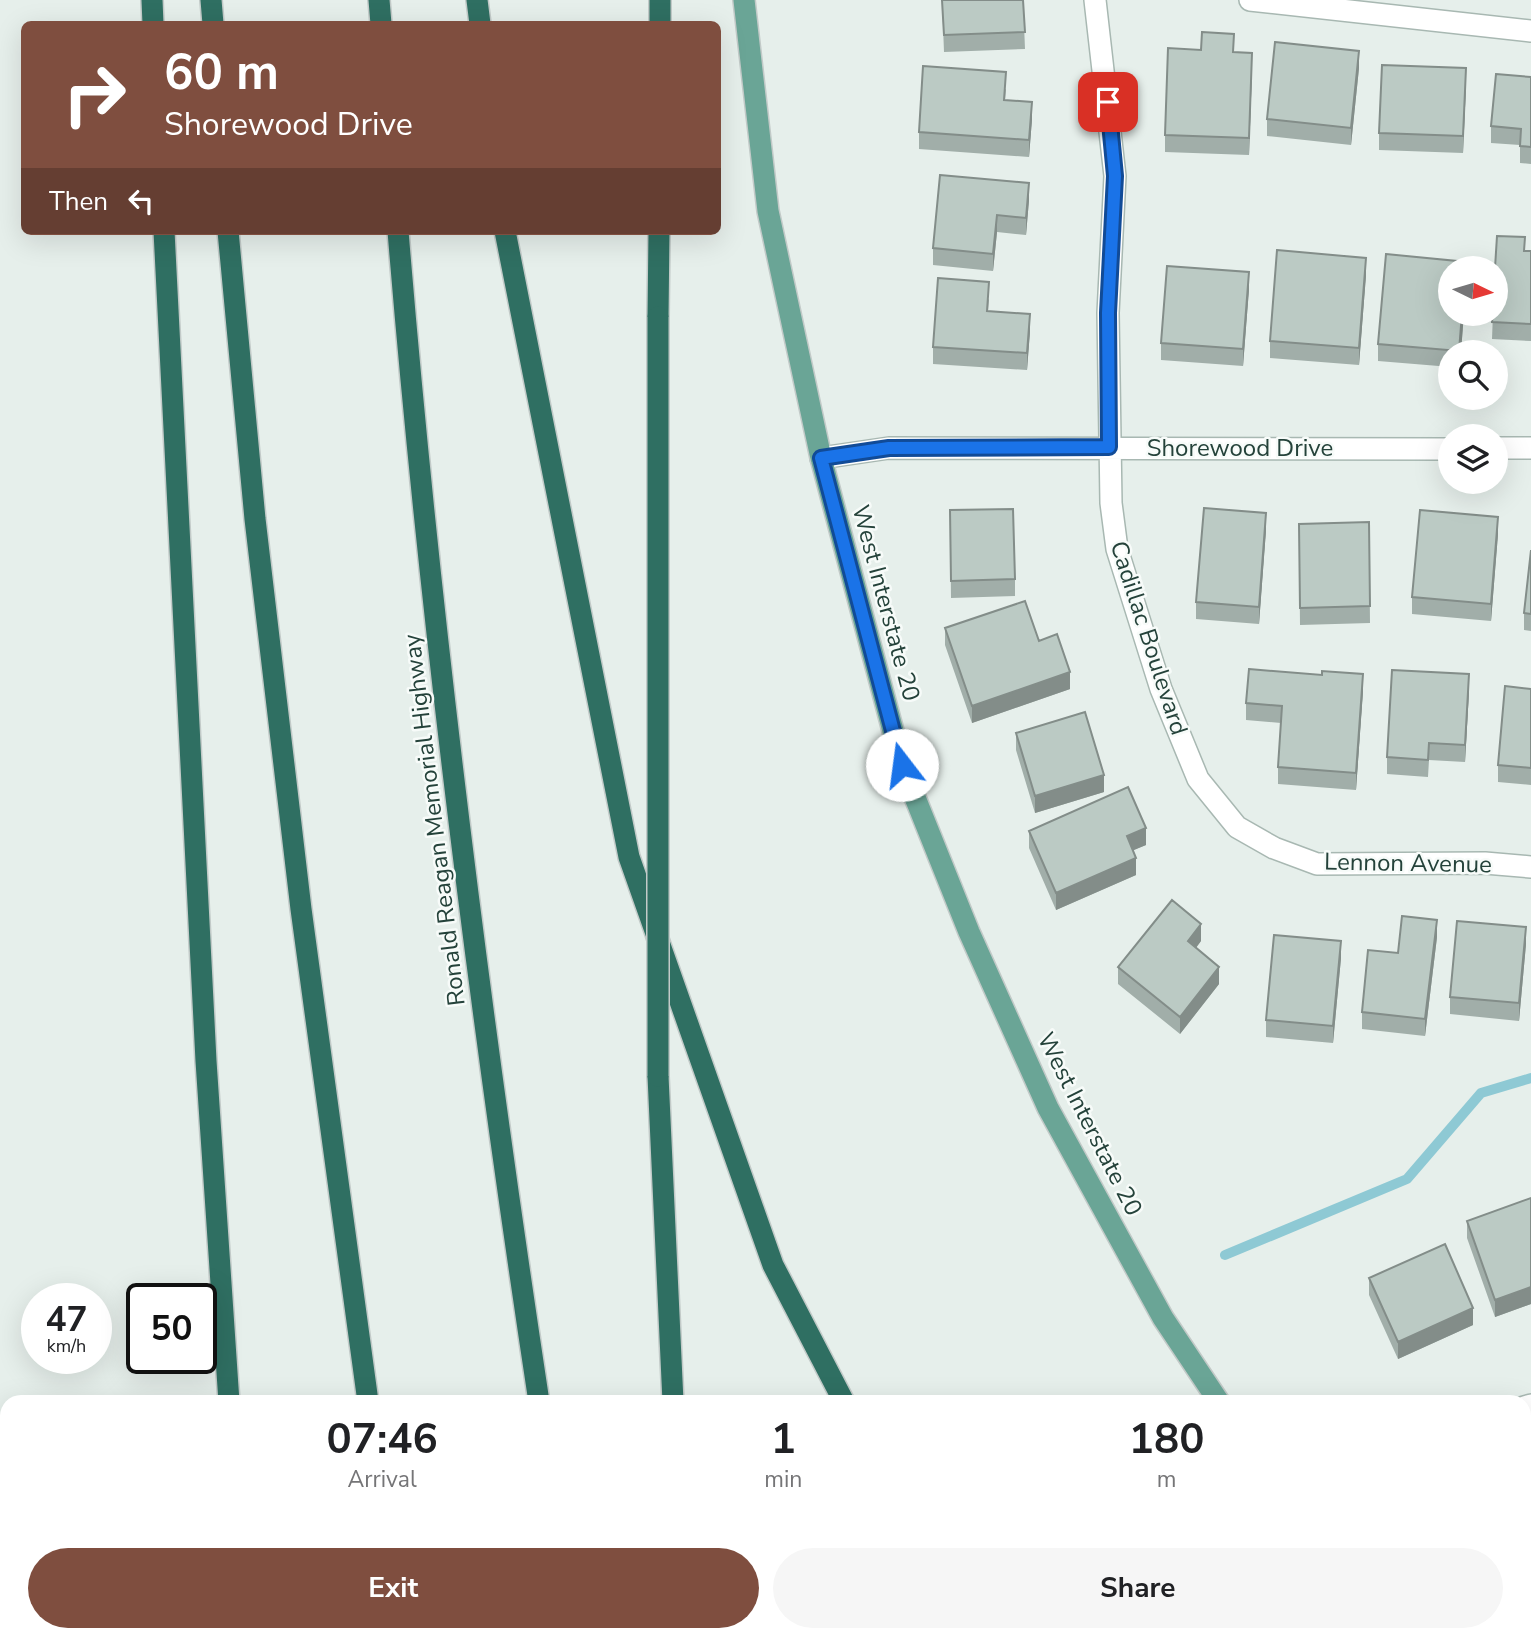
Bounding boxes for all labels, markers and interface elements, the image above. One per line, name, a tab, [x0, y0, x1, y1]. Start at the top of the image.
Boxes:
text: 60 m	[164, 39, 279, 106]
icon: right	[49, 49, 140, 140]
pin	[1078, 72, 1138, 132]
icon: arrive	[1089, 83, 1127, 121]
text: Shorewood Drive	[164, 103, 413, 146]
icon: left	[122, 182, 160, 220]
text: Then	[49, 184, 108, 219]
north arrow	[1438, 256, 1508, 326]
map controls	[1438, 256, 1508, 494]
button: search	[1438, 340, 1508, 410]
button: layers	[1438, 424, 1508, 494]
street label: Shorewood Drive	[1147, 432, 1333, 464]
street label: West Interstate 20	[844, 501, 928, 705]
street label: Cadillac Boulevard	[1103, 537, 1195, 739]
street label: Ronald Reagan Memorial Highway	[395, 632, 473, 1008]
position arrow	[865, 728, 939, 802]
street label: Lennon Avenue	[1324, 846, 1492, 880]
street label: West Interstate 20	[1030, 1027, 1150, 1221]
speed limit sign: 50	[126, 1283, 217, 1374]
text: 47	[45, 1296, 88, 1343]
text: km/h	[47, 1334, 86, 1358]
text: 07:46	[327, 1411, 438, 1468]
text: 1	[771, 1411, 796, 1468]
text: 180	[1129, 1411, 1204, 1468]
text: Arrival	[348, 1464, 417, 1495]
text: min	[764, 1464, 802, 1495]
text: m	[1157, 1464, 1177, 1495]
button: Exit	[28, 1548, 759, 1628]
button: Share	[773, 1548, 1503, 1628]

